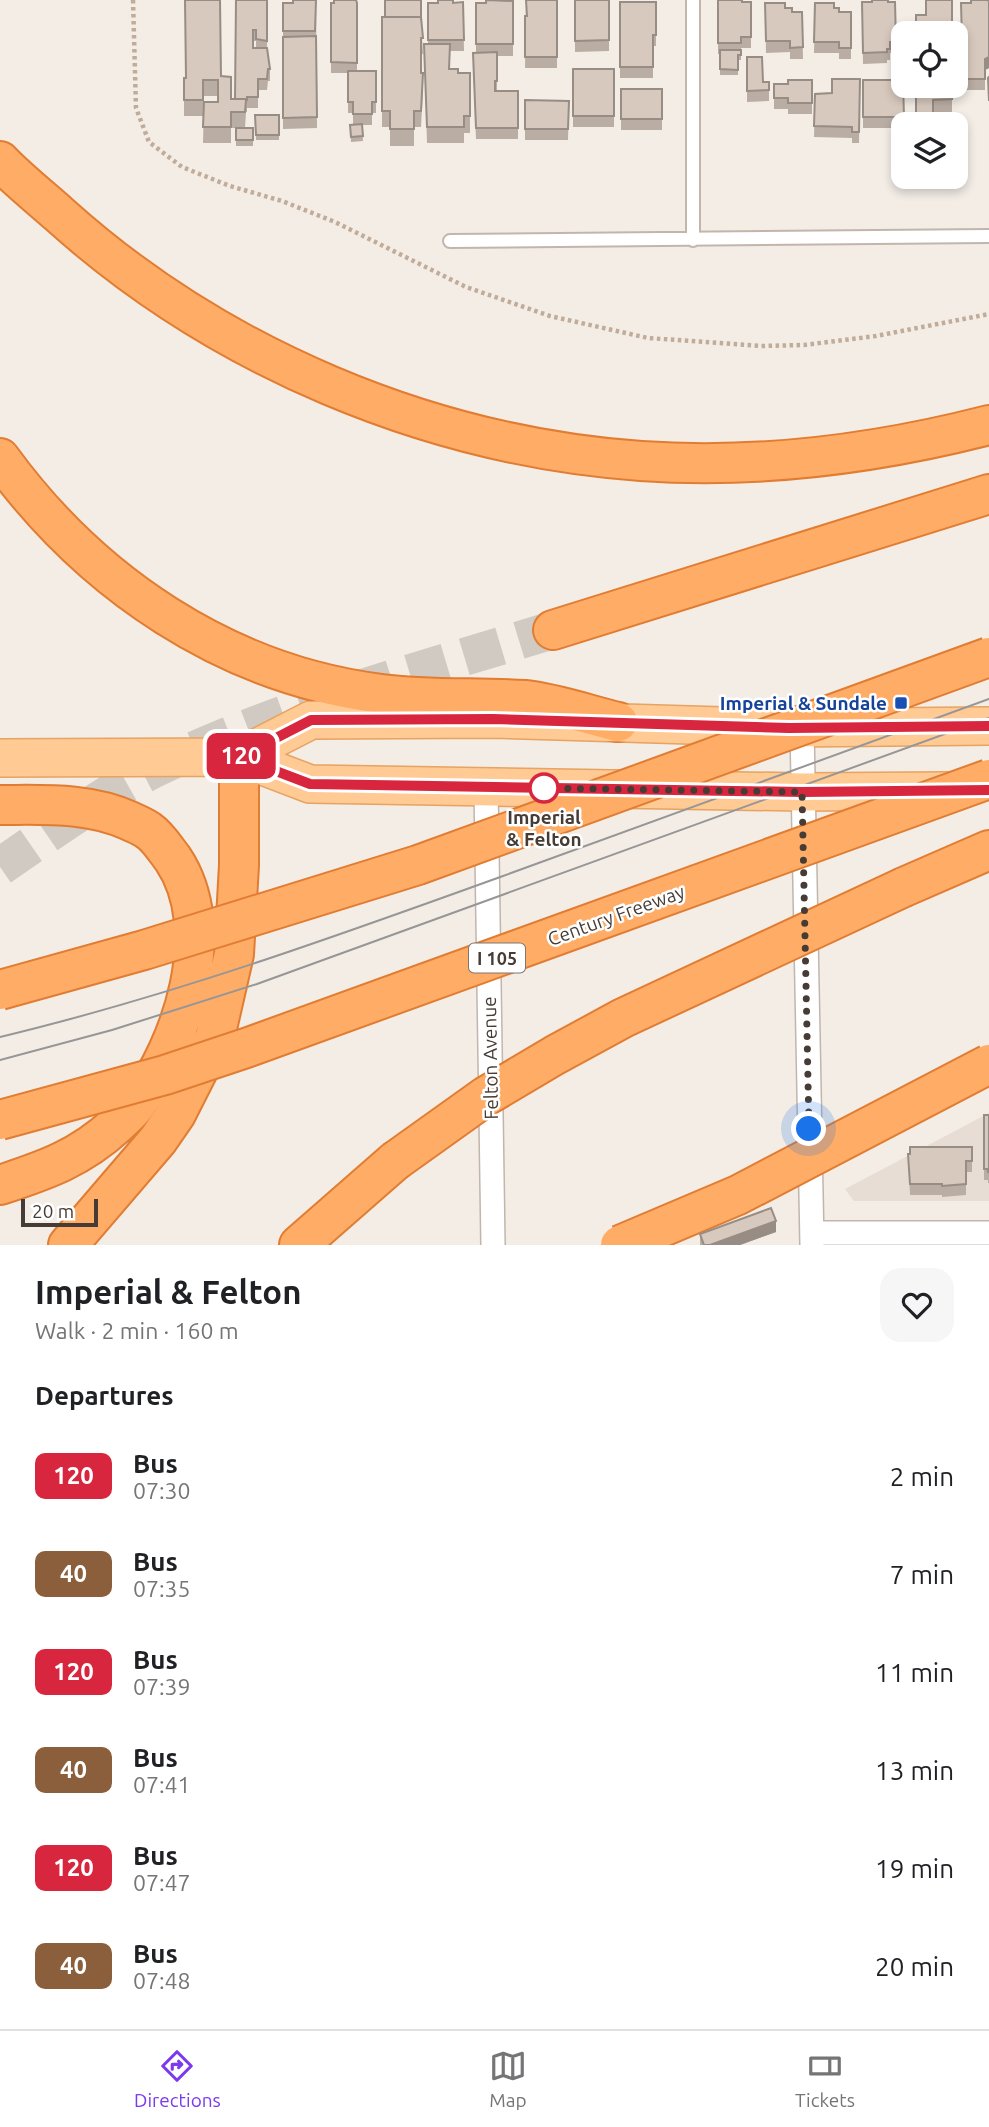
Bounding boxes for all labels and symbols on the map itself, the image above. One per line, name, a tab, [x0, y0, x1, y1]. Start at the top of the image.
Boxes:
place label: Imperial & Sundale	[720, 692, 887, 714]
marker: Imperial & Sundale	[893, 695, 909, 711]
line badge: 120	[201, 733, 281, 779]
marker: Imperial & Felton	[529, 773, 559, 803]
place label: Imperial & Felton	[506, 806, 582, 850]
street label: Century Freeway	[545, 880, 687, 950]
road number: I 105	[469, 944, 525, 973]
street label: Felton Avenue	[478, 996, 502, 1120]
your location	[791, 1111, 826, 1146]
scale bar	[21, 1196, 98, 1228]

